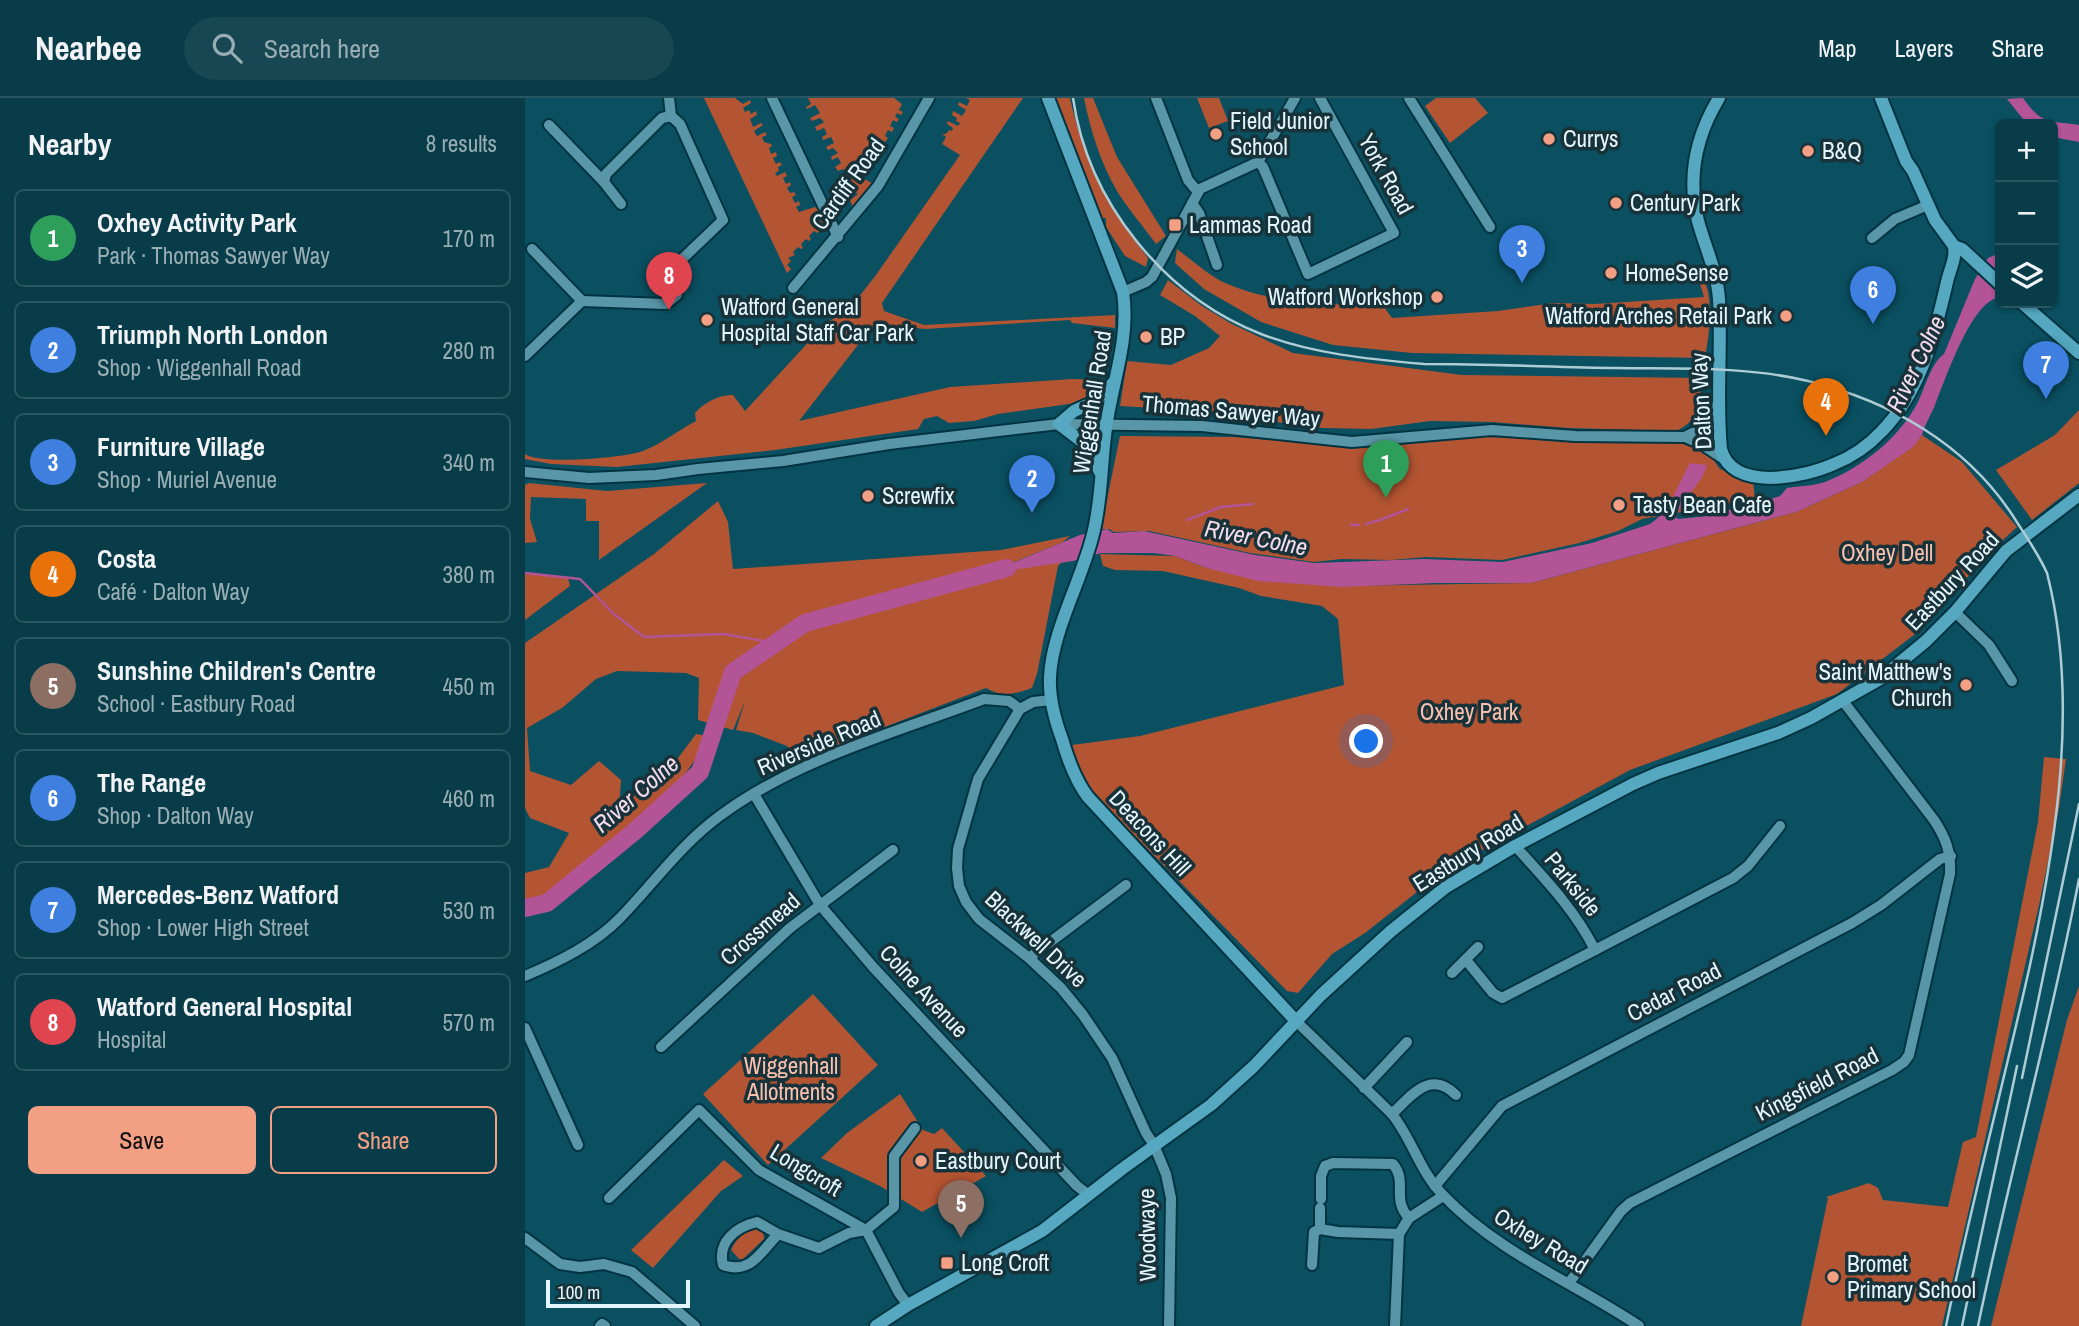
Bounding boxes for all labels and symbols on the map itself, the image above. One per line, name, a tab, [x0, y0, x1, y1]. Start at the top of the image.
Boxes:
place label: Field Junior School	[1230, 105, 1330, 162]
place label: Currys	[1563, 123, 1619, 154]
marker: Field Junior School	[1208, 126, 1224, 142]
street label: York Road	[1352, 128, 1421, 220]
street label: Cardiff Road	[804, 131, 891, 236]
marker: Currys	[1541, 131, 1557, 147]
place label: B&Q	[1822, 135, 1862, 166]
marker: B&Q	[1800, 143, 1816, 159]
place label: Century Park	[1630, 187, 1741, 218]
marker: Century Park	[1608, 195, 1624, 211]
place label: Lammas Road	[1189, 209, 1312, 240]
marker: Lammas Road	[1167, 217, 1183, 233]
pin: 3	[1499, 225, 1545, 283]
pin: 8	[646, 252, 692, 310]
place label: HomeSense	[1625, 257, 1729, 288]
marker: HomeSense	[1603, 265, 1619, 281]
pin: 6	[1850, 266, 1896, 324]
place label: Watford Workshop	[1268, 281, 1423, 312]
marker: Watford Workshop	[1429, 289, 1445, 305]
place label: Watford General Hospital Staff Car Park	[721, 291, 914, 348]
place label: Watford Arches Retail Park	[1545, 300, 1773, 331]
marker: Watford Arches Retail Park	[1778, 308, 1794, 324]
water label: River Colne	[1878, 310, 1952, 417]
marker: Watford General Hospital Staff Car Park	[699, 312, 715, 328]
place label: BP	[1160, 321, 1185, 352]
street label: Wiggenhall Road	[1065, 328, 1118, 476]
marker: BP	[1138, 329, 1154, 345]
pin: 7	[2023, 341, 2069, 399]
street label: Dalton Way	[1682, 351, 1719, 450]
pin: 4	[1803, 378, 1849, 436]
street label: Thomas Sawyer Way	[1141, 387, 1322, 434]
pin: 1	[1363, 440, 1409, 498]
pin: 2	[1009, 455, 1055, 513]
place label: Screwfix	[882, 480, 955, 511]
marker: Screwfix	[860, 488, 876, 504]
place label: Tasty Bean Cafe	[1633, 489, 1772, 520]
marker: Tasty Bean Cafe	[1611, 497, 1627, 513]
water label: River Colne	[1202, 511, 1310, 563]
street label: Eastbury Road	[1898, 524, 2006, 637]
park label: Oxhey Dell	[1841, 537, 1933, 568]
place label: Saint Matthew's Church	[1818, 656, 1952, 713]
marker: Saint Matthew's Church	[1958, 677, 1974, 693]
park label: Oxhey Park	[1420, 696, 1519, 727]
street label: Riverside Road	[752, 703, 885, 782]
your location	[1349, 724, 1383, 758]
water label: River Colne	[586, 747, 685, 839]
street label: Deacons Hill	[1103, 783, 1198, 882]
street label: Eastbury Road	[1407, 806, 1529, 899]
street label: Parkside	[1538, 845, 1609, 922]
street label: Blackwell Drive	[979, 883, 1094, 994]
street label: Crossmead	[713, 885, 806, 972]
street label: Colne Avenue	[873, 937, 976, 1044]
street label: Cedar Road	[1621, 955, 1726, 1028]
street label: Kingsfield Road	[1750, 1039, 1884, 1128]
park label: Wiggenhall Allotments	[744, 1050, 838, 1107]
street label: Longcroft	[765, 1136, 848, 1203]
place label: Eastbury Court	[935, 1145, 1061, 1176]
marker: Eastbury Court	[913, 1153, 929, 1169]
pin: 5	[938, 1180, 984, 1238]
street label: Woodwaye	[1130, 1188, 1163, 1282]
street label: Oxhey Road	[1488, 1200, 1594, 1281]
place label: Long Croft	[961, 1247, 1049, 1278]
place label: Bromet Primary School	[1847, 1248, 1976, 1305]
marker: Long Croft	[939, 1255, 955, 1271]
marker: Bromet Primary School	[1825, 1269, 1841, 1285]
scale bar	[546, 1277, 689, 1309]

